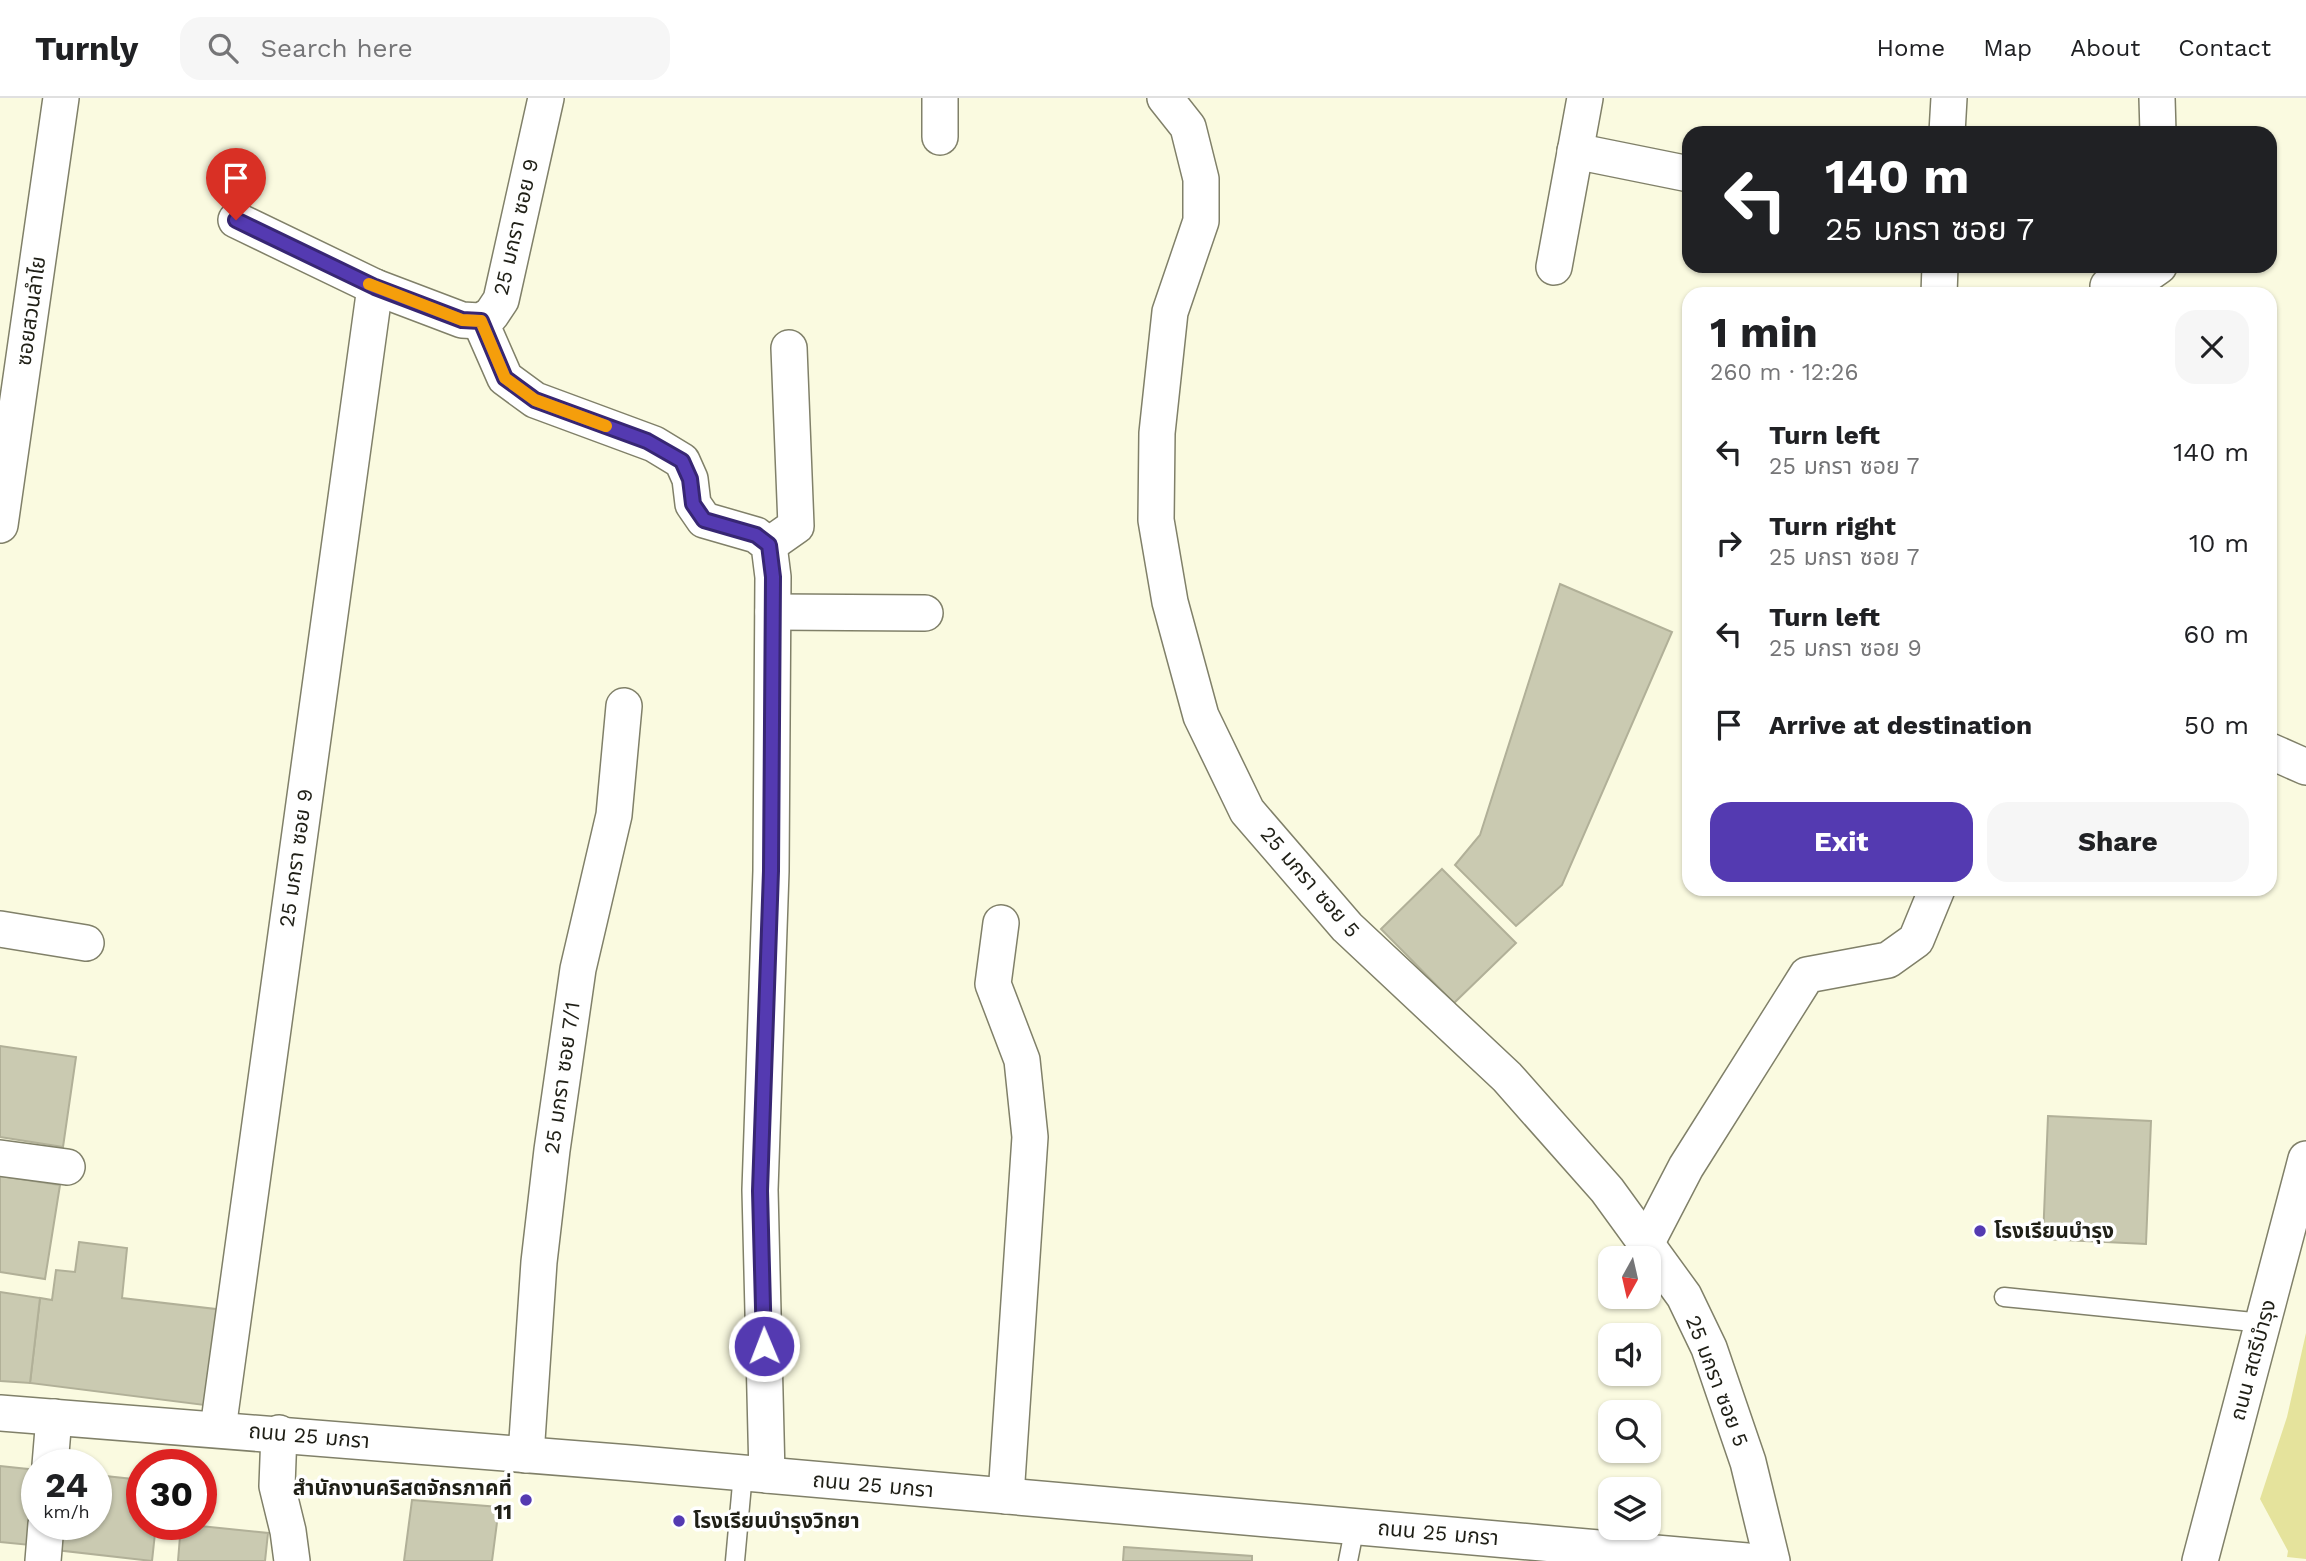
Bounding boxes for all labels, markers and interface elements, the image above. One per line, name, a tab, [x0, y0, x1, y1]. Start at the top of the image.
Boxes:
search box	[180, 17, 670, 80]
text: Turnly	[35, 29, 138, 68]
icon: search	[204, 29, 242, 67]
text: Search here	[260, 33, 413, 63]
text: Home	[1877, 34, 1945, 62]
text: Map	[1983, 34, 2032, 62]
text: About	[2070, 34, 2140, 62]
text: Contact	[2178, 34, 2271, 62]
text: 140 m	[1825, 147, 1969, 205]
pin	[206, 148, 266, 220]
icon: left	[1710, 154, 1801, 245]
street label: 25 มกรา ซอย 9	[488, 156, 543, 298]
icon: arrive	[217, 159, 255, 197]
text: 25 มกรา ซอย 7	[1825, 210, 2034, 248]
street label: ซอยสวนลำไย	[10, 255, 51, 367]
text: 1 min	[1710, 308, 1818, 357]
button: close	[2175, 310, 2249, 384]
text: 260 m · 12:26	[1710, 359, 1858, 386]
text: Turn left	[1769, 420, 1880, 450]
icon: left	[1710, 433, 1748, 471]
text: 140 m	[2173, 437, 2249, 467]
text: 25 มกรา ซอย 7	[1769, 453, 1919, 480]
text: Turn right	[1769, 511, 1896, 541]
icon: right	[1710, 524, 1748, 562]
text: 10 m	[2189, 528, 2249, 558]
text: 25 มกรา ซอย 7	[1769, 544, 1919, 571]
text: Turn left	[1769, 602, 1880, 632]
icon: left	[1710, 615, 1748, 653]
text: 60 m	[2183, 619, 2249, 649]
text: 25 มกรา ซอย 9	[1769, 635, 1922, 662]
icon: arrive	[1710, 706, 1748, 744]
text: Arrive at destination	[1769, 710, 2032, 740]
text: 50 m	[2184, 710, 2249, 740]
street label: 25 มกรา ซอย 9	[273, 787, 318, 929]
button: Exit	[1710, 802, 1973, 882]
button: Share	[1987, 802, 2249, 882]
street label: 25 มกรา ซอย 5	[1255, 821, 1365, 942]
street label: 25 มกรา ซอย 7/1	[538, 1000, 585, 1156]
place label: โรงเรียนบำรุง	[1994, 1218, 2114, 1244]
marker: โรงเรียนบำรุง	[1972, 1223, 1988, 1239]
north arrow	[1598, 1246, 1661, 1309]
map controls	[1598, 1246, 1661, 1540]
street label: ถนน สตรีบำรุง	[2224, 1297, 2282, 1423]
position arrow	[727, 1309, 801, 1383]
street label: 25 มกรา ซอย 5	[1681, 1312, 1754, 1450]
button: sound	[1598, 1323, 1661, 1386]
button: search	[1598, 1400, 1661, 1463]
street label: ถนน 25 มกรา	[247, 1418, 371, 1453]
speed limit sign: 30	[126, 1449, 217, 1540]
text: 24	[45, 1464, 88, 1506]
street label: ถนน 25 มกรา	[811, 1467, 935, 1502]
place label: สำนักงานคริสตจักรภาคที่ 11	[293, 1473, 512, 1524]
button: layers	[1598, 1477, 1661, 1540]
marker: สำนักงานคริสตจักรภาคที่ 11	[518, 1492, 534, 1508]
text: km/h	[43, 1501, 90, 1522]
place label: โรงเรียนบำรุงวิทยา	[693, 1508, 860, 1534]
marker: โรงเรียนบำรุงวิทยา	[671, 1513, 687, 1529]
street label: ถนน 25 มกรา	[1376, 1515, 1500, 1550]

